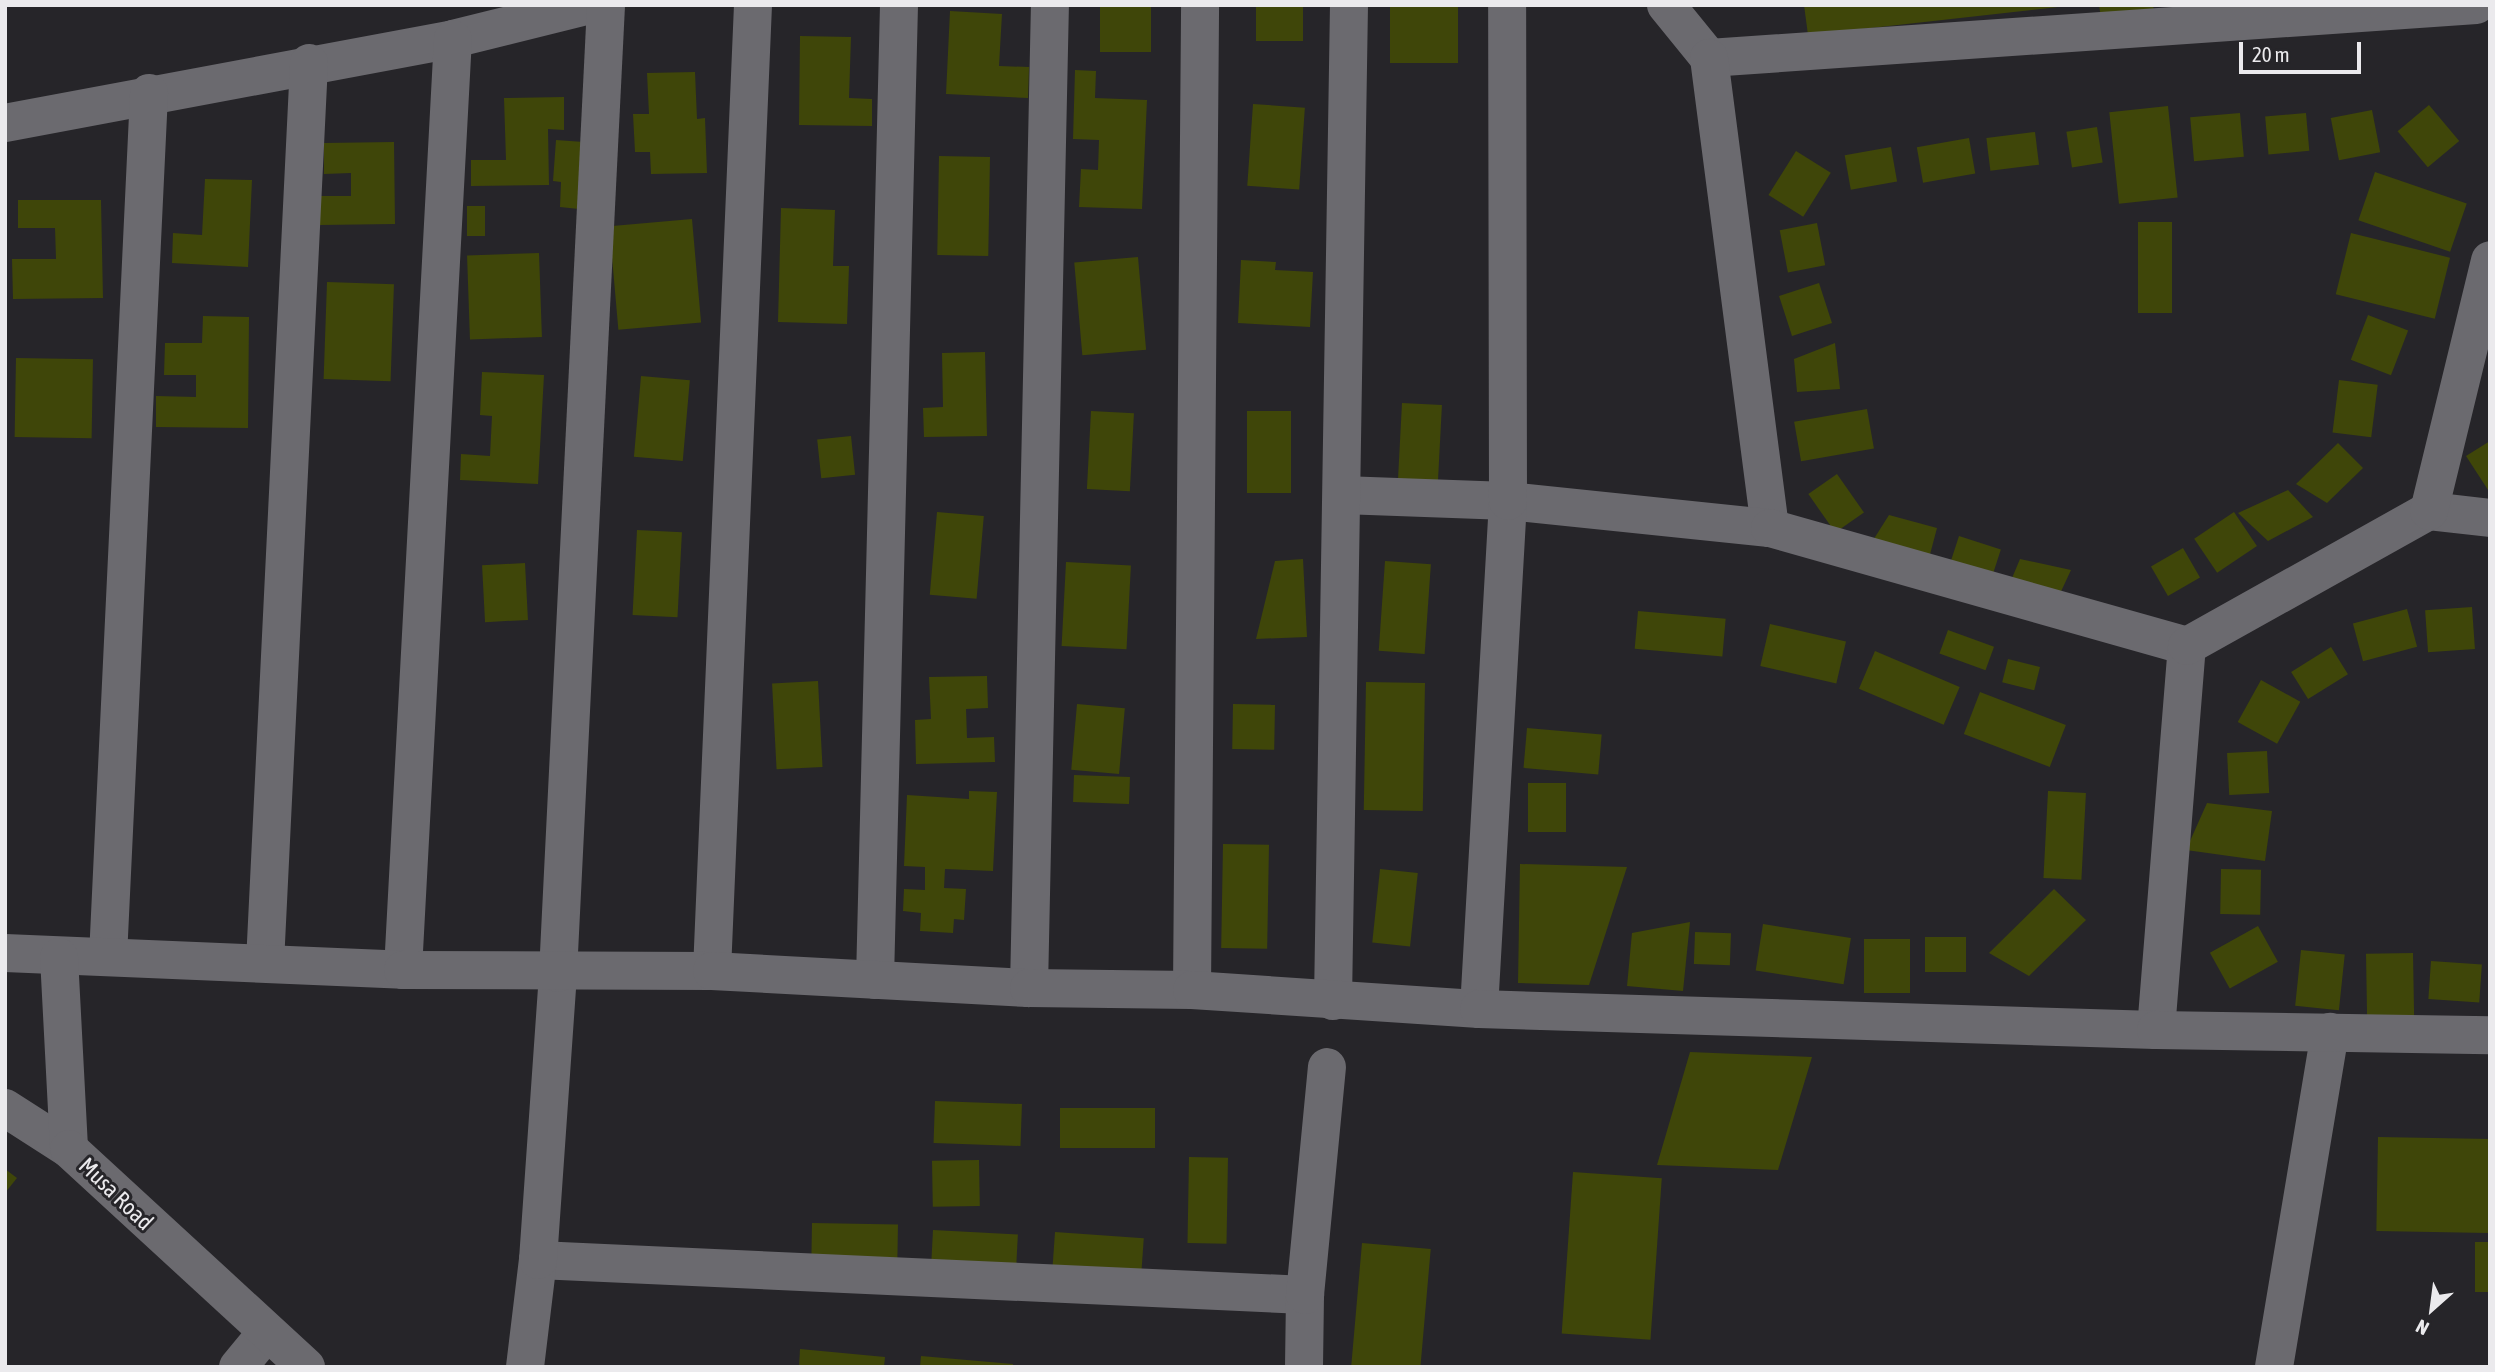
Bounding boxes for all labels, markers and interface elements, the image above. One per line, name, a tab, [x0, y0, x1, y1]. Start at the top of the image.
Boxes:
scale bar	[2243, 28, 2366, 72]
text: 20 m	[2252, 42, 2290, 66]
street label: Musa Road	[73, 1152, 159, 1236]
north arrow	[2397, 1274, 2467, 1344]
text: N	[2412, 1315, 2432, 1340]

